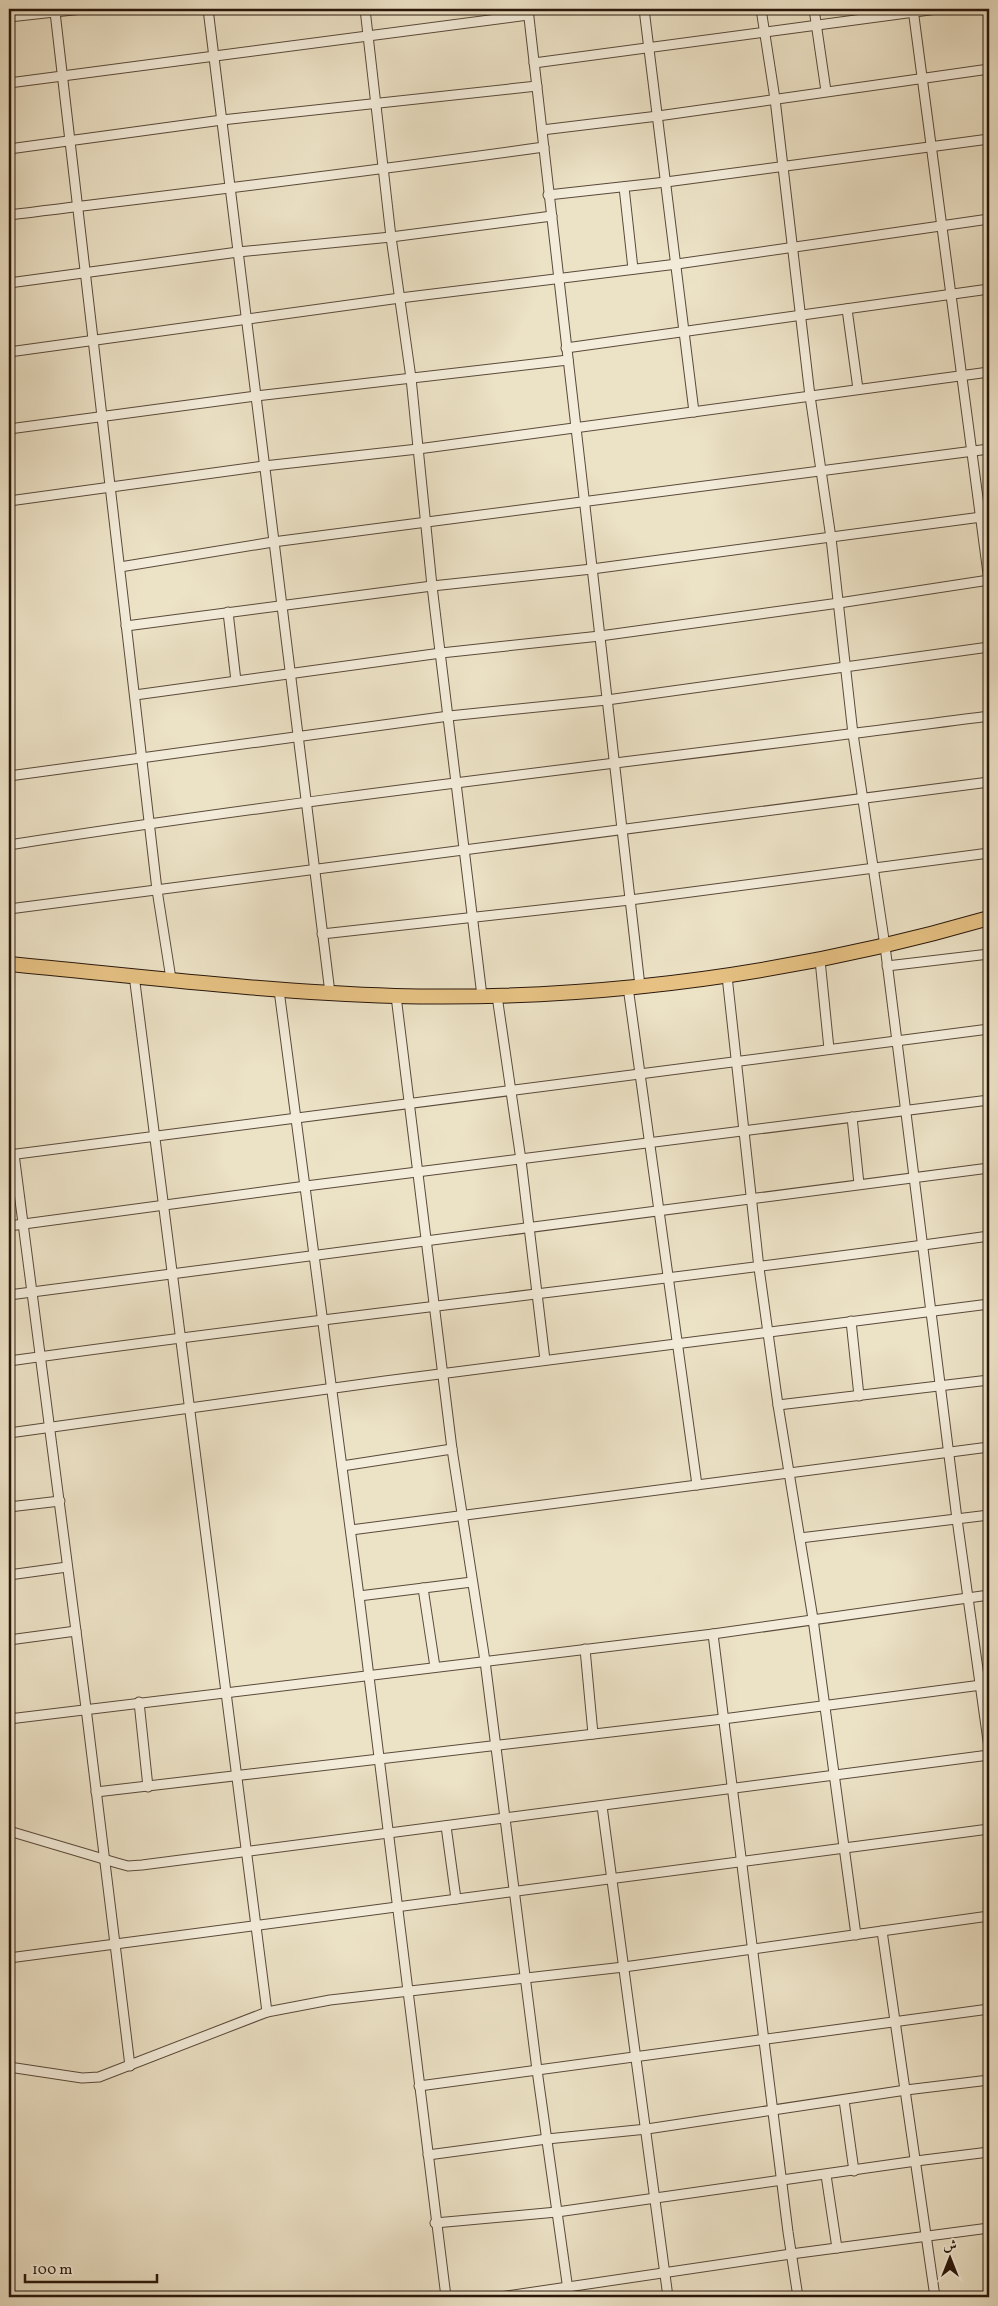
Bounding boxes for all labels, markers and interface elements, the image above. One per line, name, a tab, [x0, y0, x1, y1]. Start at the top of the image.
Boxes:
north arrow	[926, 2234, 976, 2284]
text: ش	[943, 2237, 957, 2256]
scale bar	[25, 2251, 158, 2283]
text: 100 m	[32, 2260, 72, 2281]

